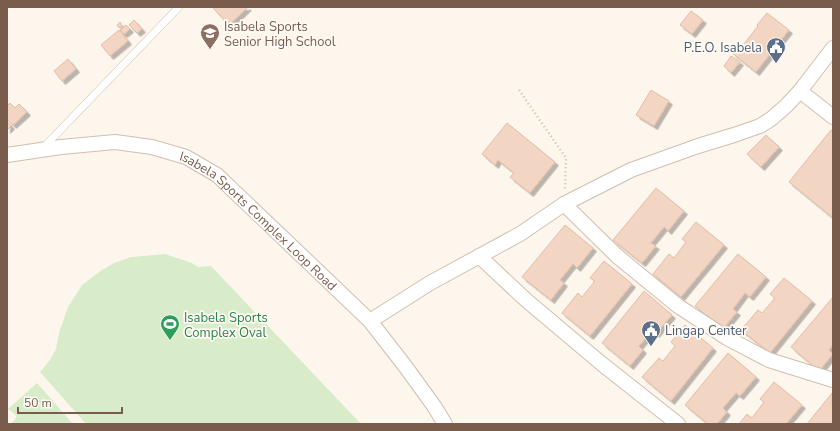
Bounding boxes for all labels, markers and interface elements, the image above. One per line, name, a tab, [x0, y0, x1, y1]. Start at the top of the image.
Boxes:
place label: Isabela Sports Senior High School	[224, 18, 336, 51]
school or university icon: Isabela Sports Senior High School	[199, 22, 221, 50]
public building icon: P.E.O. Isabela	[765, 36, 787, 64]
place label: P.E.O. Isabela	[684, 39, 762, 57]
street label: Isabela Sports Complex Loop Road	[177, 148, 340, 295]
place label: Isabela Sports Complex Oval	[184, 309, 268, 342]
sports icon: Isabela Sports Complex Oval	[159, 313, 181, 341]
public building icon: Lingap Center	[640, 319, 662, 347]
place label: Lingap Center	[665, 322, 747, 340]
scale bar	[18, 389, 122, 415]
text: 50 m	[24, 395, 52, 411]

